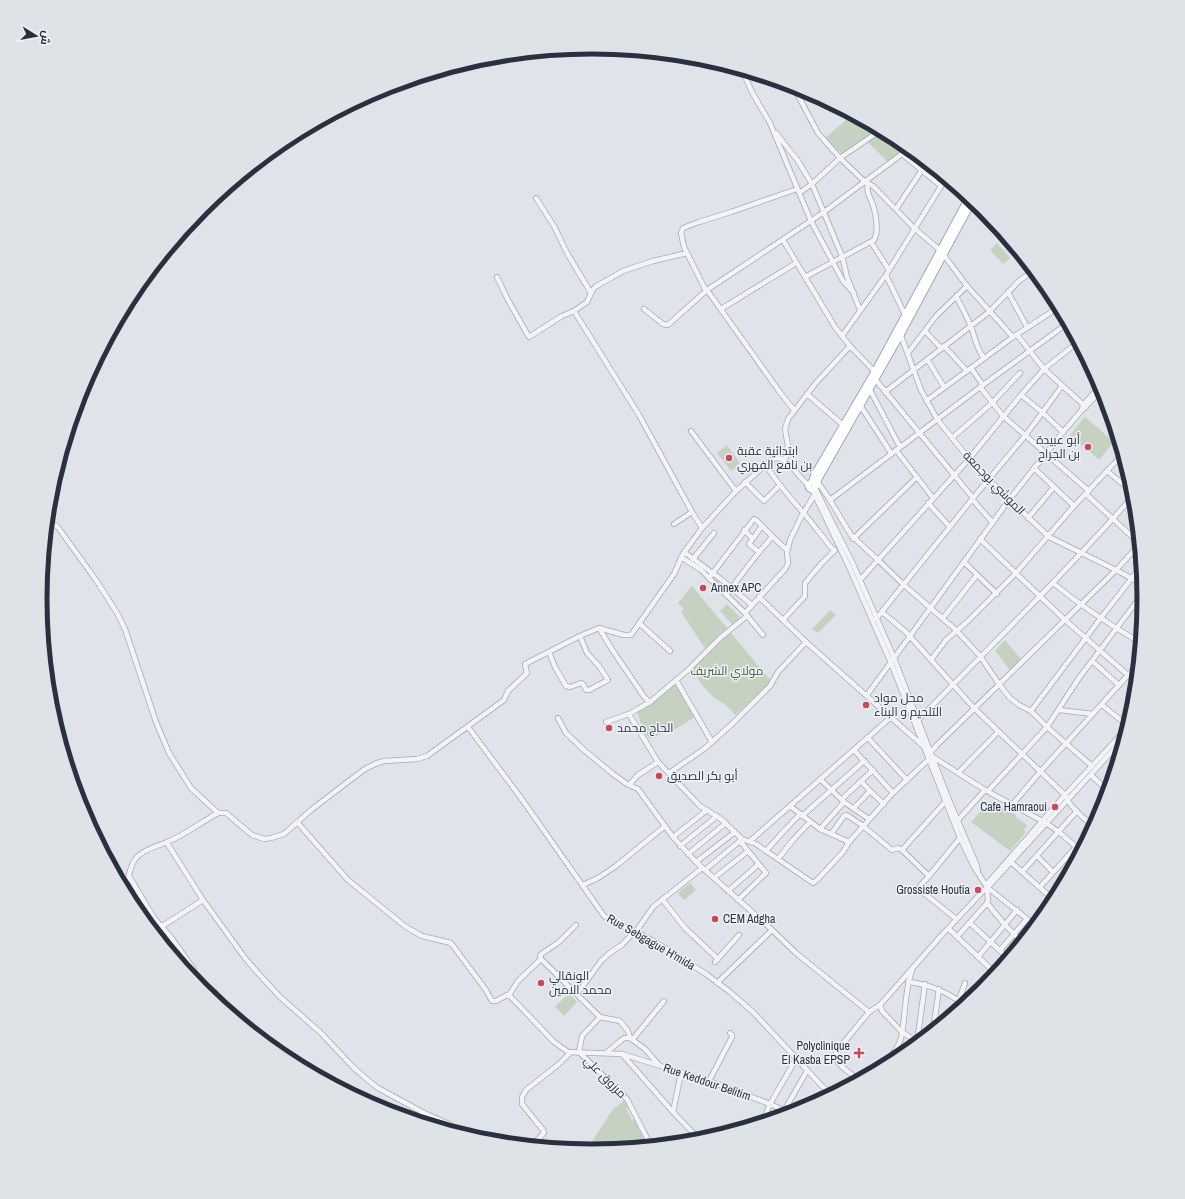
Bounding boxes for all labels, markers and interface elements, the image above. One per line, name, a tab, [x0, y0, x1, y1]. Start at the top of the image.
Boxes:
north arrow	[16, 16, 56, 56]
text: ش	[38, 30, 54, 46]
place label: أبو عبيدة بن الجراح	[1036, 432, 1080, 462]
marker: أبو عبيدة بن الجراح	[1083, 442, 1093, 452]
place label: ابتدائية عقبة بن نافع الفهري	[737, 443, 812, 475]
street label: الموشي بوجمعة	[958, 448, 1029, 520]
marker: ابتدائية عقبة بن نافع الفهري	[724, 453, 734, 463]
place label: Annex APC	[710, 580, 761, 596]
marker: Annex APC	[698, 583, 708, 593]
park label: مولاي الشريف	[691, 663, 763, 681]
place label: محل مواد التلحيم و البناء	[874, 690, 942, 720]
marker: محل مواد التلحيم و البناء	[861, 700, 871, 710]
place label: الحاج محمد	[617, 720, 673, 736]
marker: الحاج محمد	[604, 723, 614, 733]
place label: أبو بكر الصديق	[667, 768, 738, 784]
marker: أبو بكر الصديق	[654, 771, 664, 781]
place label: Cafe Hamraoui	[980, 799, 1047, 815]
marker: Cafe Hamraoui	[1050, 802, 1060, 812]
place label: Grossiste Houtia	[896, 882, 971, 898]
marker: Grossiste Houtia	[973, 885, 983, 895]
street label: Rue Sebgague H'mida	[604, 910, 698, 974]
place label: CEM Adgha	[723, 911, 776, 927]
marker: CEM Adgha	[710, 914, 720, 924]
place label: الونقالي محمد الامين	[549, 968, 612, 998]
marker: الونقالي محمد الامين	[536, 978, 546, 988]
place label: Polyclinique El Kasba EPSP	[782, 1038, 850, 1068]
marker: Polyclinique El Kasba EPSP	[853, 1047, 865, 1059]
street label: مرزوق علي	[579, 1052, 630, 1103]
street label: Rue Keddour Belitim	[661, 1060, 753, 1104]

